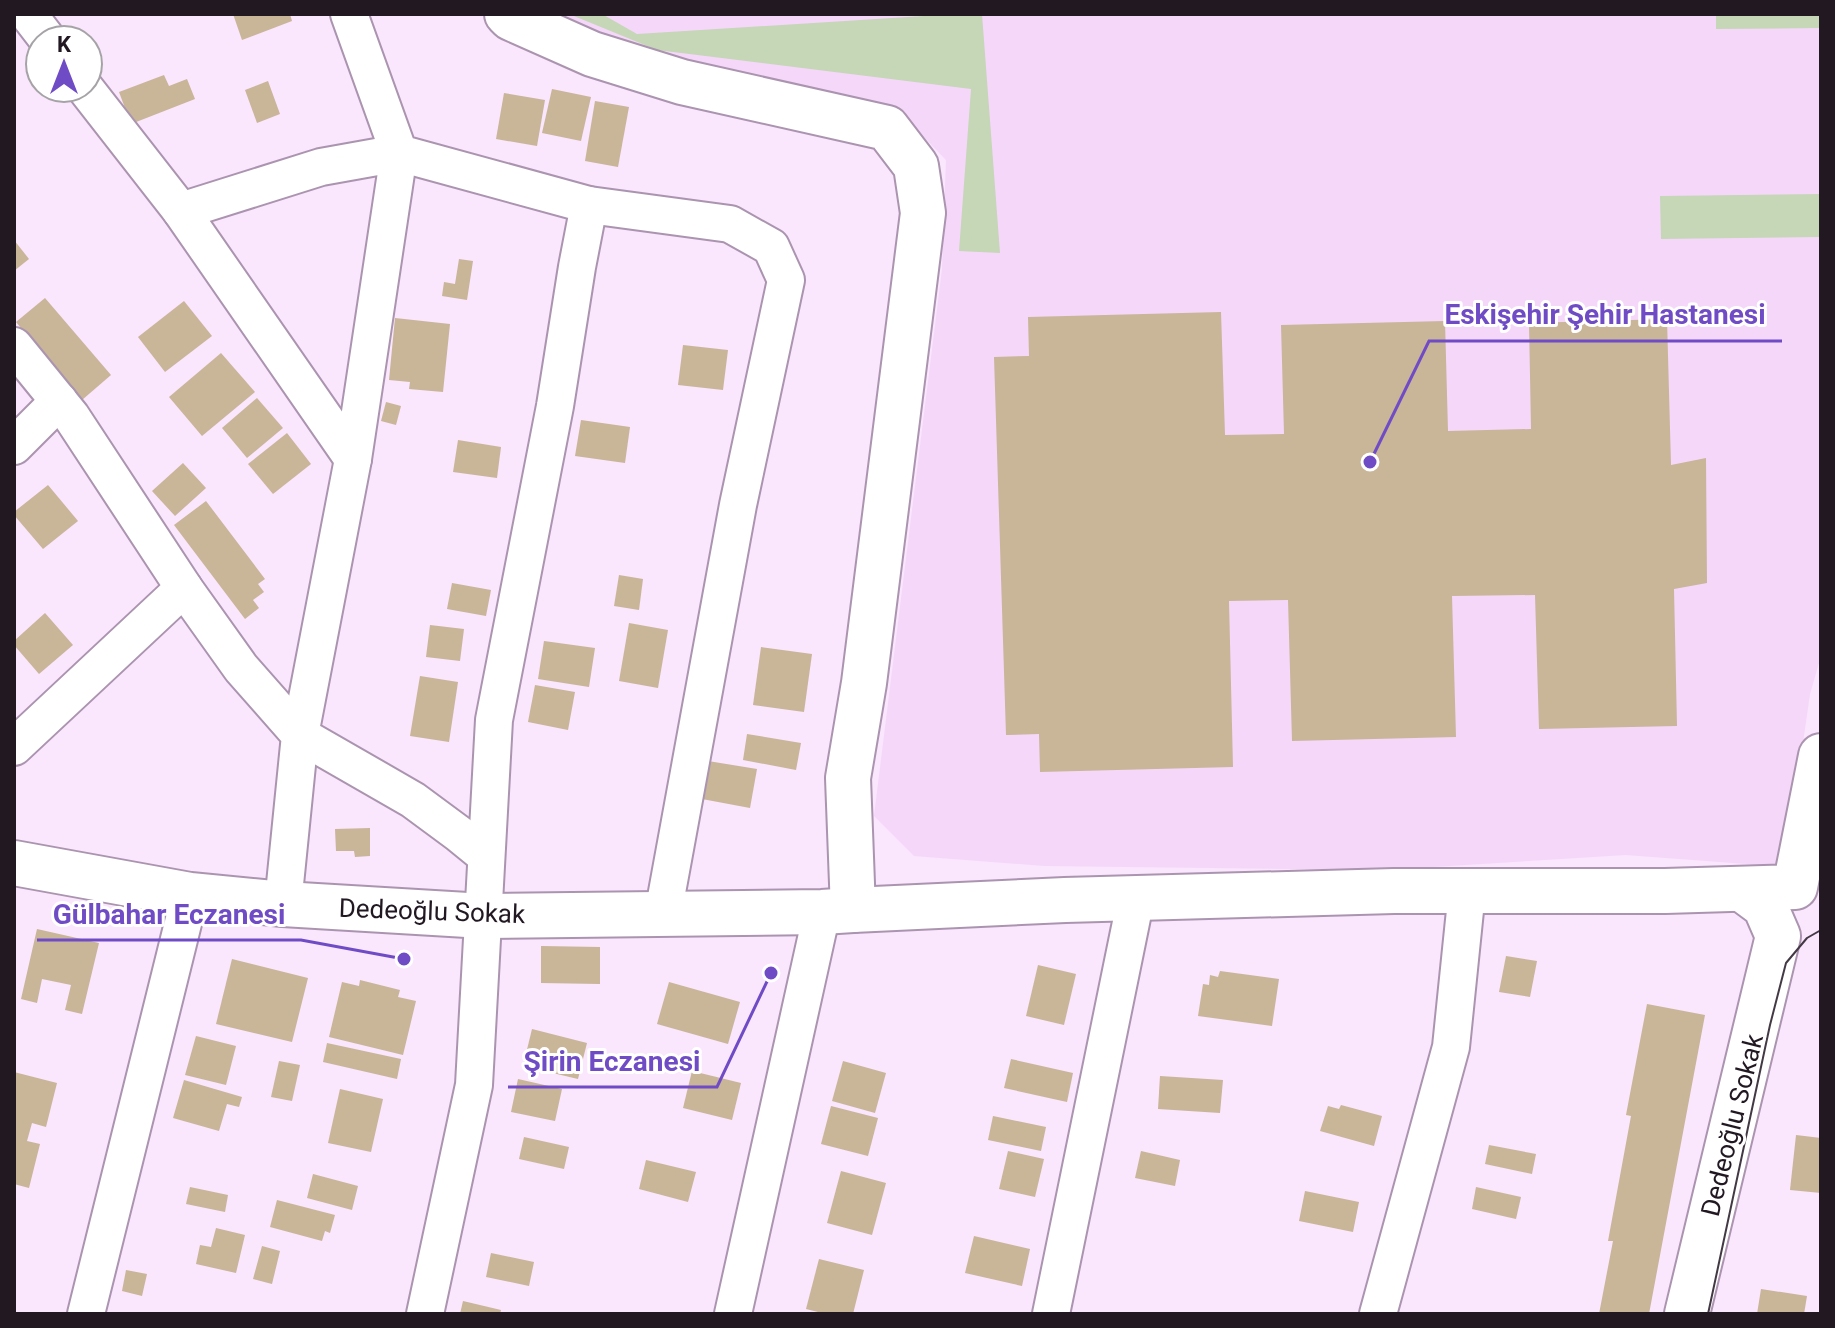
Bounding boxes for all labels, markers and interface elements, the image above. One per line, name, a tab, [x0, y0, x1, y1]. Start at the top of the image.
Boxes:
north arrow	[24, 24, 104, 104]
text: K	[57, 32, 72, 57]
callout: Eskişehir Şehir Hastanesi	[1429, 289, 1782, 341]
text: Eskişehir Şehir Hastanesi	[1444, 298, 1766, 331]
callout: Gülbahar Eczanesi	[37, 888, 301, 940]
street label: Dedeoğlu Sokak	[338, 893, 527, 929]
text: Gülbahar Eczanesi	[53, 898, 285, 931]
street label: Dedeoğlu Sokak	[1695, 1030, 1769, 1219]
callout: Şirin Eczanesi	[508, 1035, 717, 1087]
text: Şirin Eczanesi	[524, 1045, 700, 1078]

